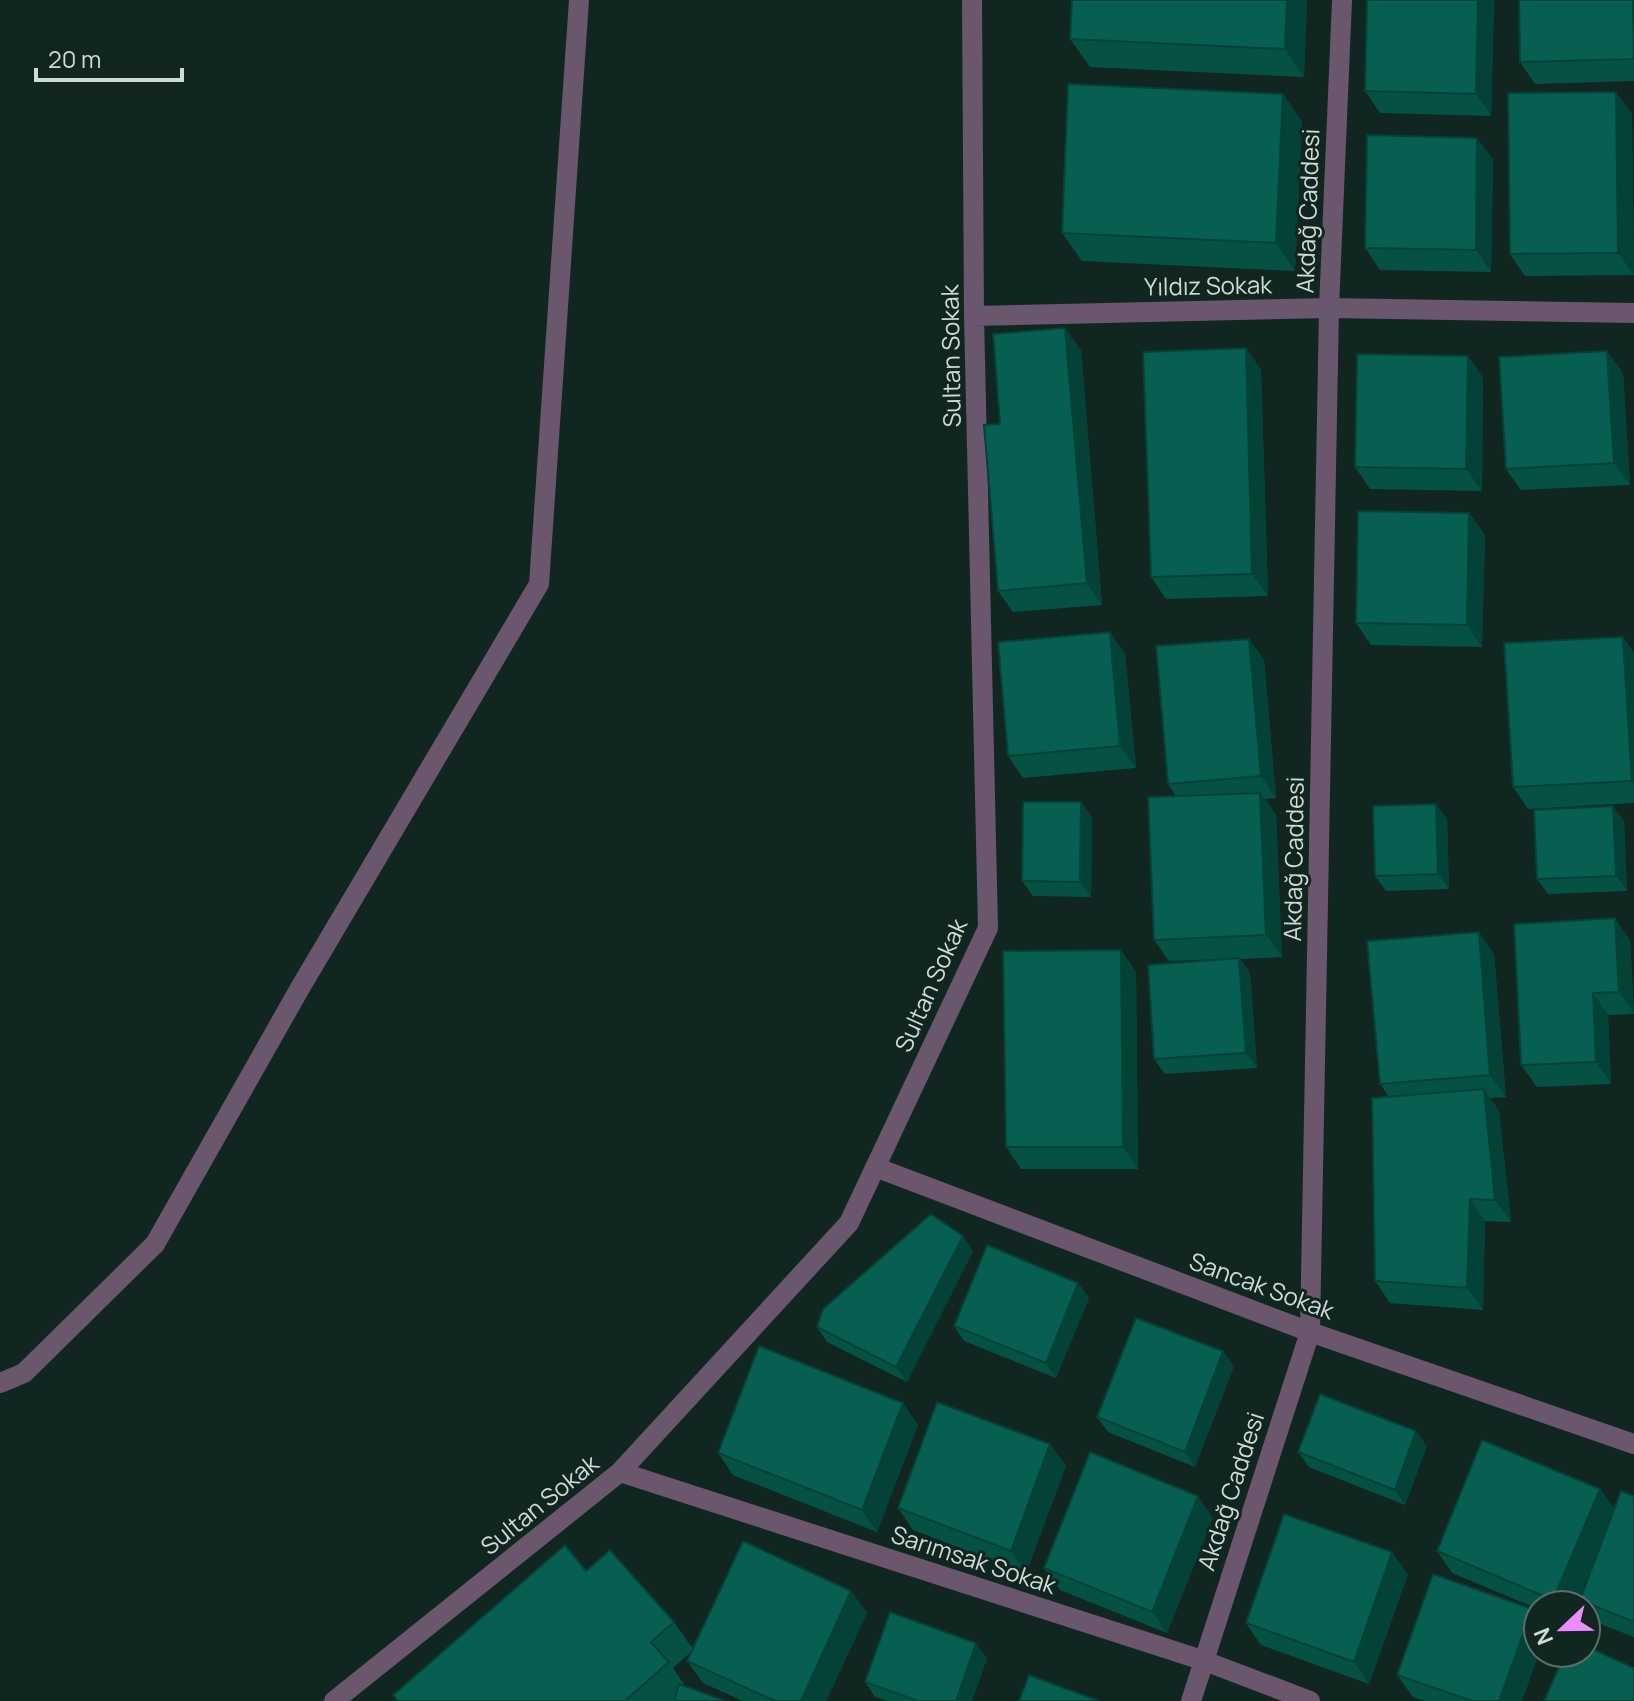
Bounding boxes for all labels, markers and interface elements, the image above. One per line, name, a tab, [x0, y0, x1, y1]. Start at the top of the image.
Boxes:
scale bar	[36, 32, 182, 82]
text: 20 m	[48, 42, 101, 75]
street label: Akdağ Caddesi	[1288, 128, 1326, 294]
street label: Yıldız Sokak	[1144, 267, 1273, 303]
street label: Sultan Sokak	[932, 283, 968, 428]
street label: Akdağ Caddesi	[1275, 776, 1311, 942]
street label: Sultan Sokak	[886, 912, 975, 1057]
street label: Sancak Sokak	[1185, 1244, 1340, 1327]
street label: Akdağ Caddesi	[1189, 1408, 1271, 1574]
street label: Sultan Sokak	[473, 1446, 606, 1562]
street label: Sarımsak Sokak	[887, 1517, 1062, 1602]
north arrow	[1522, 1589, 1602, 1669]
text: N	[1527, 1624, 1560, 1649]

